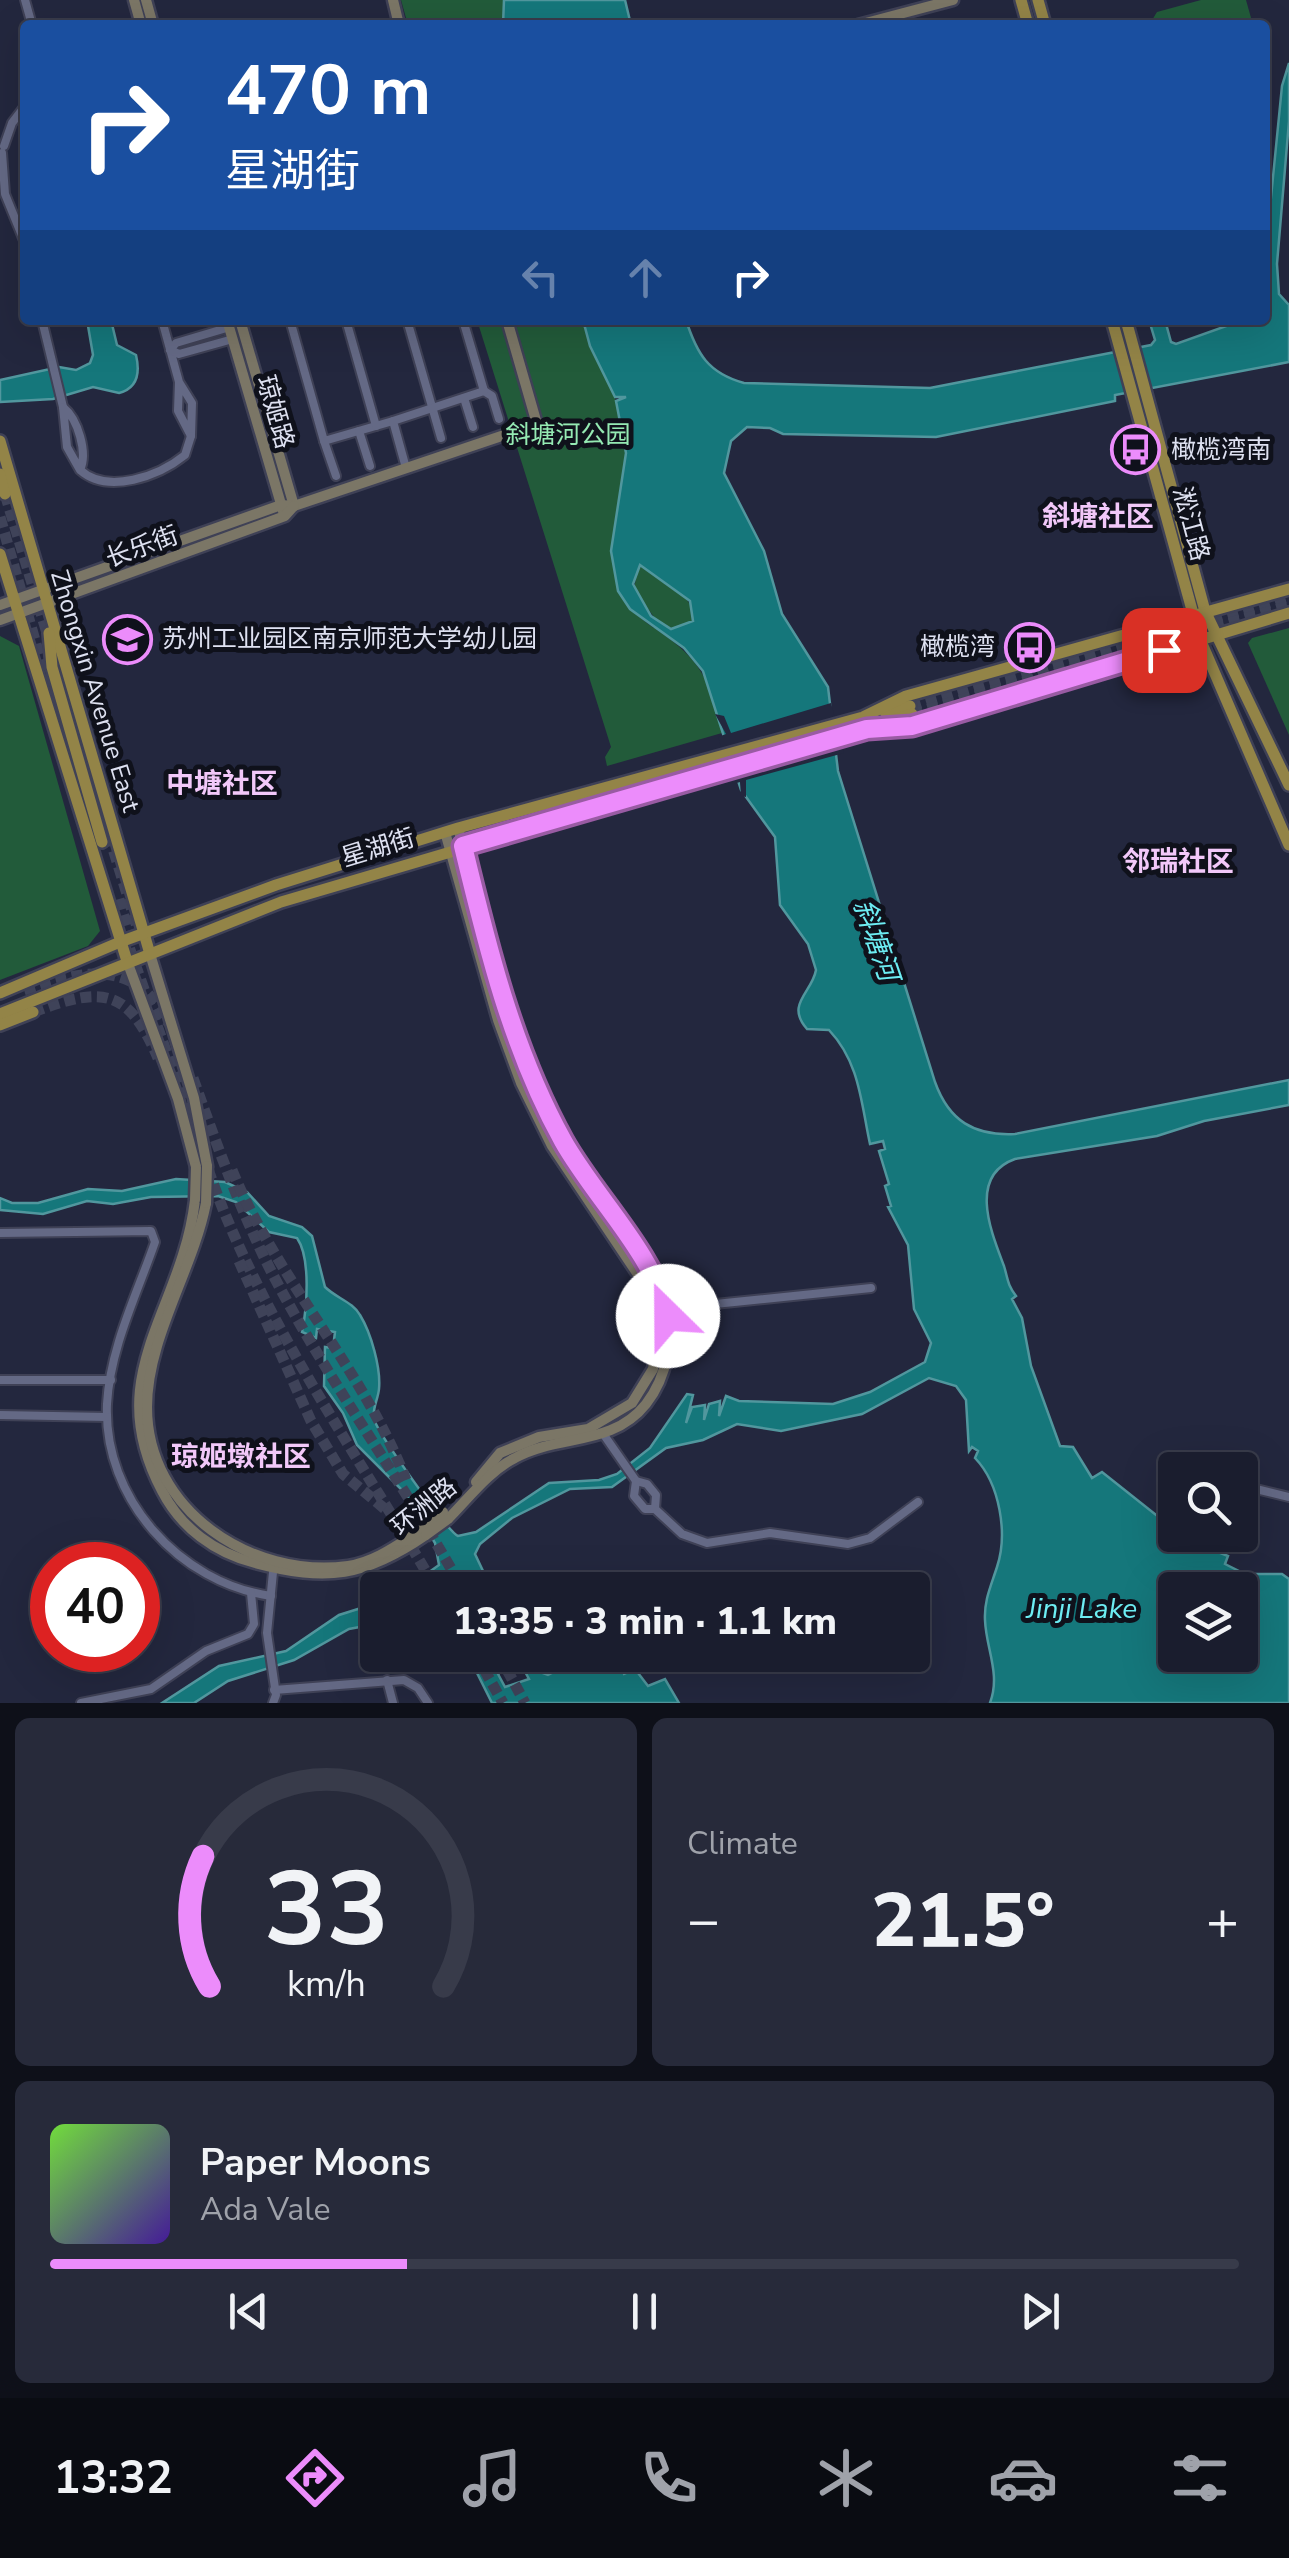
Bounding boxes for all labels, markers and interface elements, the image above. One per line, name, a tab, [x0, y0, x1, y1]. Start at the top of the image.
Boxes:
text: 470 m	[225, 43, 431, 139]
icon: right	[60, 60, 190, 190]
text: 星湖街	[225, 141, 360, 202]
icon: left	[513, 250, 568, 305]
icon: ahead	[618, 250, 673, 305]
icon: right	[723, 250, 778, 305]
street label: 琼姬路	[248, 371, 302, 453]
park label: 斜塘河公园	[505, 418, 631, 452]
bus stop icon: 橄榄湾南	[1110, 424, 1162, 476]
place label: 橄榄湾南	[1171, 433, 1271, 467]
street label: 淞江路	[1165, 483, 1217, 565]
district label: 斜塘社区	[1042, 498, 1154, 536]
street label: 长乐街	[101, 518, 183, 576]
street label: Zhongxin Avenue East	[42, 566, 148, 816]
pin	[1122, 608, 1207, 693]
school or university icon: 苏州工业园区南京师范大学幼儿园	[101, 613, 153, 665]
bus stop icon: 橄榄湾	[1004, 621, 1056, 673]
place label: 苏州工业园区南京师范大学幼儿园	[162, 622, 537, 656]
icon: arrive	[1137, 623, 1192, 678]
place label: 橄榄湾	[920, 630, 995, 664]
district label: 中塘社区	[166, 765, 278, 803]
street label: 星湖街	[337, 821, 419, 875]
district label: 邻瑞社区	[1122, 843, 1234, 881]
water label: 斜塘河	[844, 894, 909, 991]
position arrow	[616, 1264, 720, 1368]
district label: 琼姬墩社区	[171, 1438, 311, 1476]
map controls	[1158, 1452, 1258, 1672]
button: search	[1158, 1452, 1258, 1552]
street label: 环洲路	[384, 1470, 464, 1544]
speed limit sign: 40	[30, 1542, 160, 1672]
button: layers	[1158, 1572, 1258, 1672]
water label: Jinji Lake	[1025, 1590, 1137, 1628]
text: 13:35 · 3 min · 1.1 km	[453, 1596, 837, 1647]
text: Climate	[687, 1822, 798, 1865]
text: 33	[264, 1839, 388, 1981]
text: 21.5°	[871, 1870, 1055, 1972]
text: −	[687, 1883, 720, 1958]
text: +	[1206, 1883, 1239, 1958]
text: km/h	[287, 1960, 365, 2009]
text: Paper Moons	[200, 2137, 431, 2188]
text: Ada Vale	[200, 2188, 331, 2231]
icon: previous	[221, 2284, 276, 2339]
icon: pause	[617, 2284, 672, 2339]
icon: next	[1013, 2284, 1068, 2339]
icon: directions	[280, 2443, 350, 2513]
icon: music	[457, 2443, 527, 2513]
icon: phone	[634, 2443, 704, 2513]
icon: climate	[811, 2443, 881, 2513]
icon: car	[988, 2443, 1058, 2513]
icon: filters	[1165, 2443, 1235, 2513]
text: 13:32	[54, 2448, 173, 2509]

